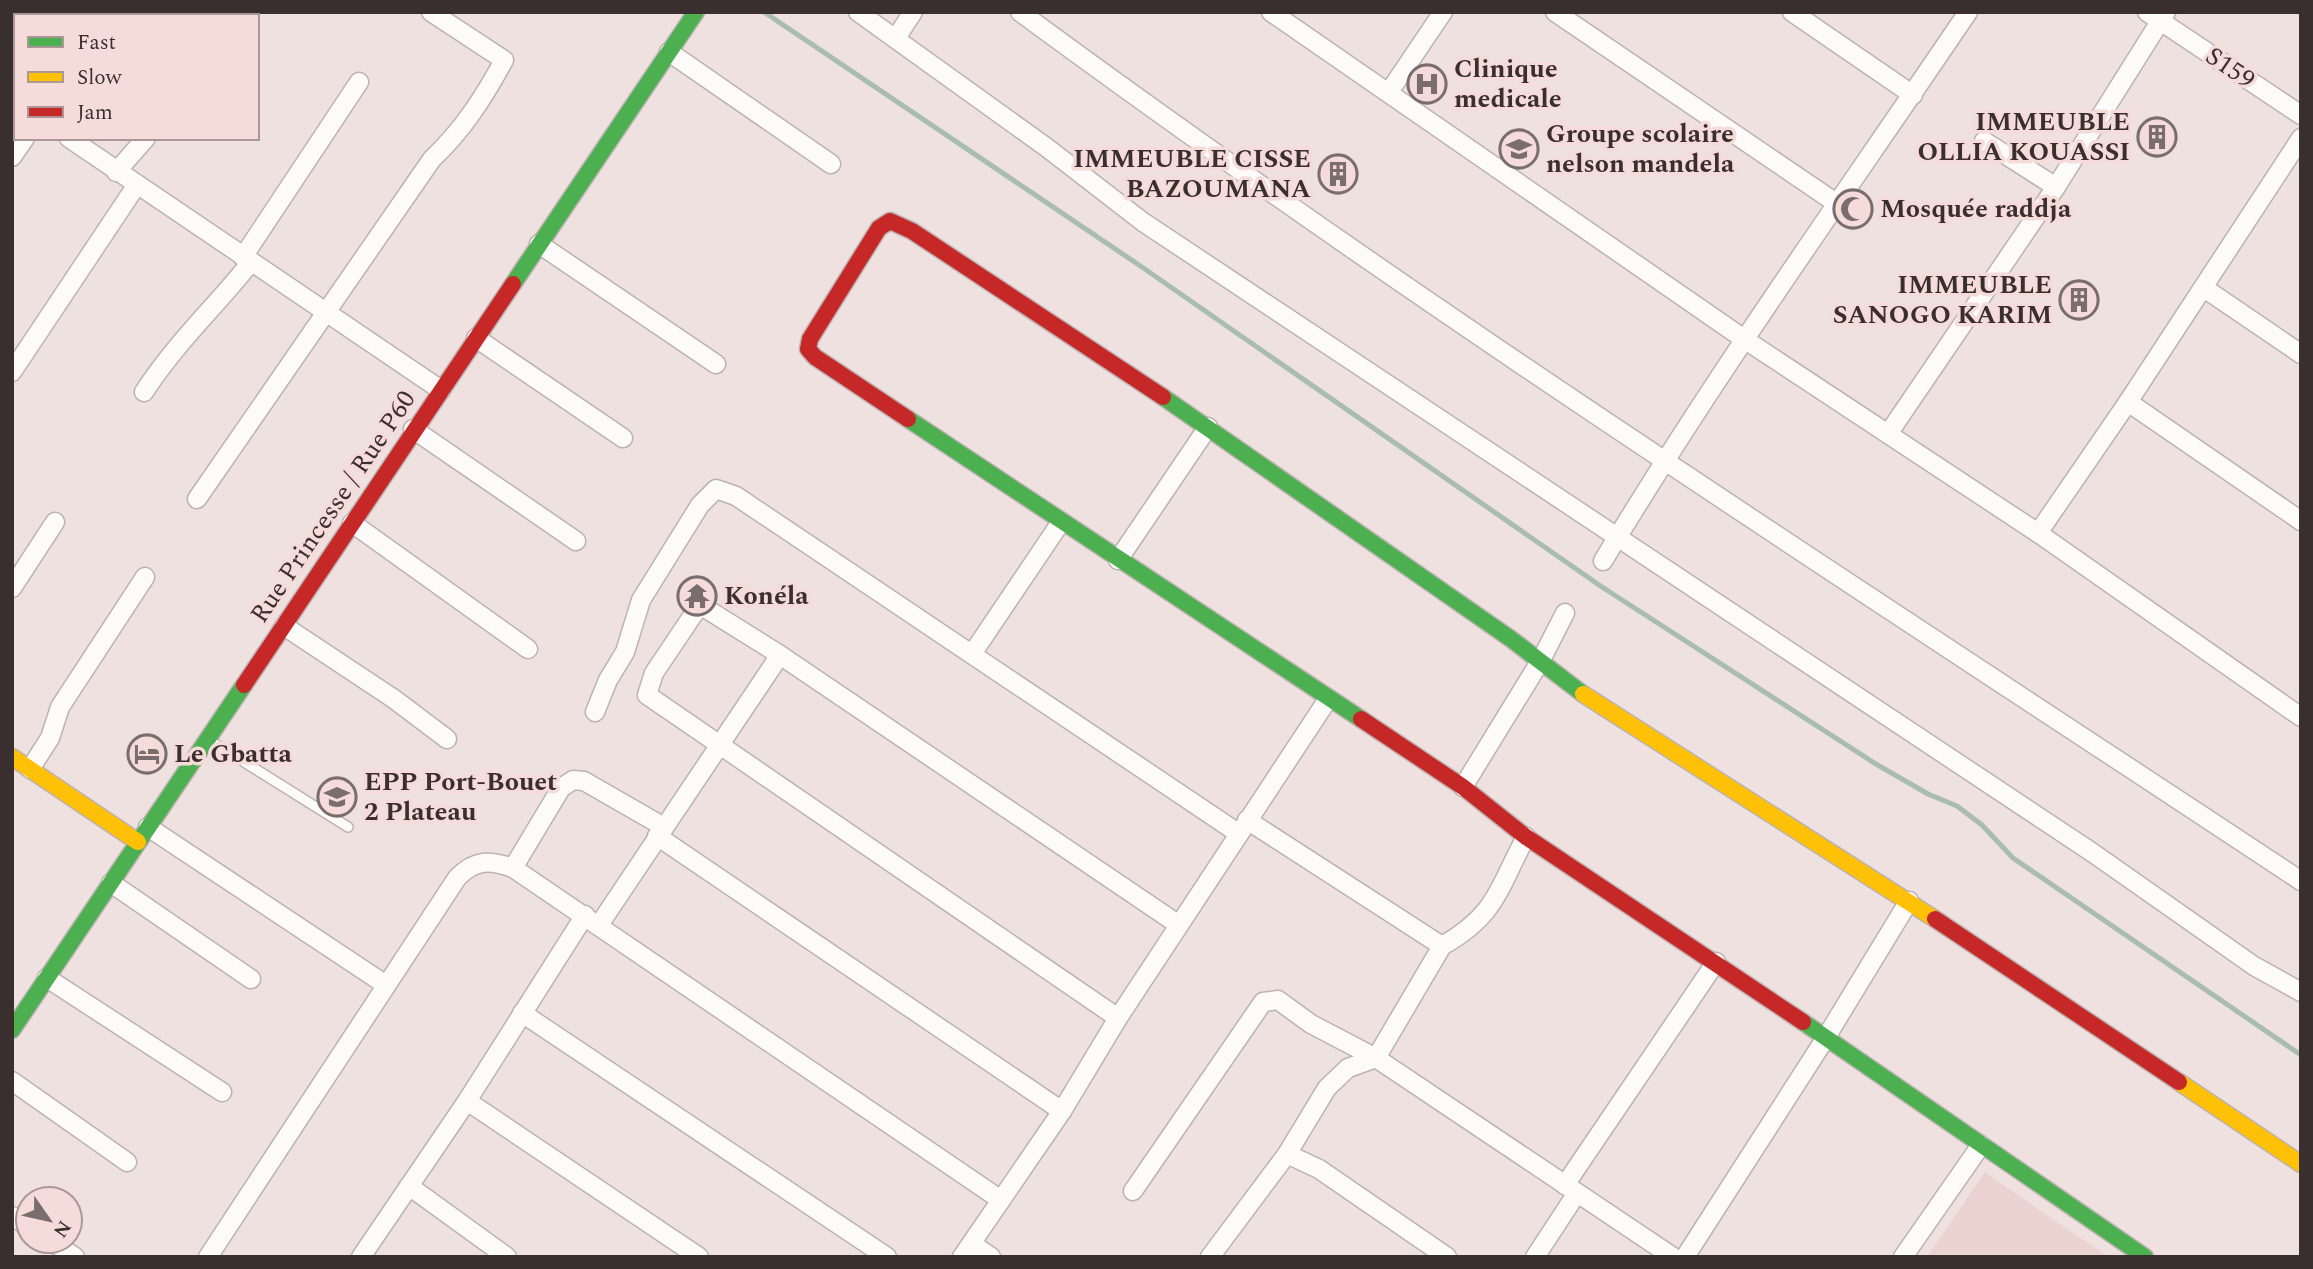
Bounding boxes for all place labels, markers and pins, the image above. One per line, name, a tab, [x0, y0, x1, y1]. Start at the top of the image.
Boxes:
place label: Clinique medicale	[1454, 49, 1562, 119]
hospital icon: Clinique medicale	[1406, 63, 1448, 105]
place label: IMMEUBLE OLLIA KOUASSI	[1918, 102, 2130, 172]
place label: Groupe scolaire nelson mandela	[1546, 114, 1735, 184]
building icon: IMMEUBLE OLLIA KOUASSI	[2136, 116, 2178, 158]
school or university icon: Groupe scolaire nelson mandela	[1498, 128, 1540, 170]
place label: IMMEUBLE CISSE BAZOUMANA	[1073, 139, 1311, 209]
building icon: IMMEUBLE CISSE BAZOUMANA	[1317, 153, 1359, 195]
mosque icon: Mosquée raddja	[1832, 188, 1874, 230]
place label: Mosquée raddja	[1880, 189, 2072, 229]
place label: IMMEUBLE SANOGO KARIM	[1833, 265, 2052, 335]
building icon: IMMEUBLE SANOGO KARIM	[2058, 279, 2100, 321]
temple icon: Konéla	[676, 575, 718, 617]
place label: Konéla	[724, 576, 809, 616]
hotel icon: Le Gbatta	[126, 733, 168, 775]
place label: Le Gbatta	[174, 734, 293, 774]
place label: EPP Port-Bouet 2 Plateau	[364, 762, 557, 832]
school or university icon: EPP Port-Bouet 2 Plateau	[316, 776, 358, 818]

